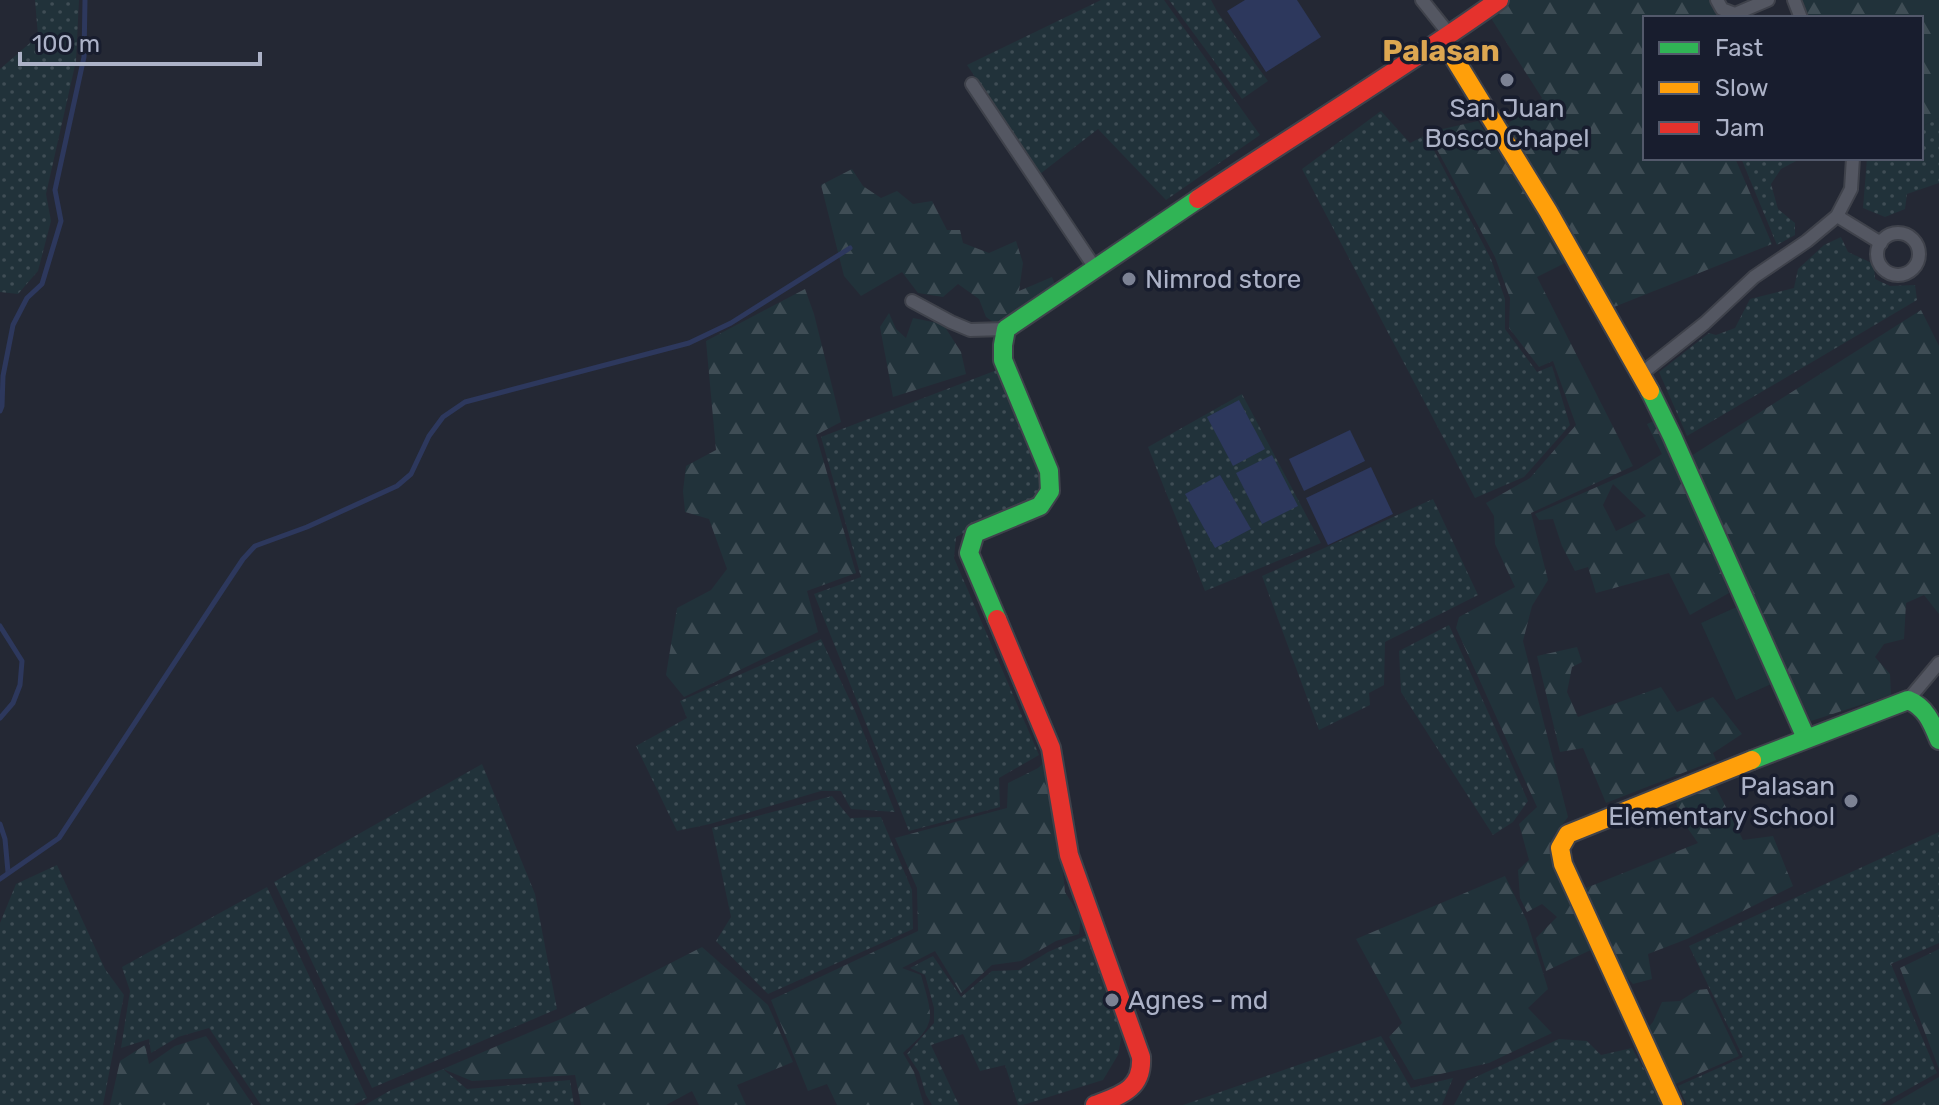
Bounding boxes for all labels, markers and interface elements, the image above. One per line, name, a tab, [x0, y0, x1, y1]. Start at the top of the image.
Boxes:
scale bar	[20, 16, 260, 66]
legend	[1643, 16, 1923, 160]
text: 100 m	[32, 30, 100, 58]
district label: Palasan	[1382, 33, 1500, 69]
text: Fast	[1715, 34, 1763, 62]
marker: San Juan Bosco Chapel	[1498, 71, 1516, 89]
text: Slow	[1715, 74, 1768, 102]
place label: San Juan Bosco Chapel	[1424, 93, 1590, 154]
text: Jam	[1715, 114, 1765, 142]
place label: Nimrod store	[1145, 264, 1301, 295]
marker: Nimrod store	[1120, 270, 1138, 288]
place label: Palasan Elementary School	[1608, 771, 1835, 832]
marker: Palasan Elementary School	[1842, 792, 1860, 810]
place label: Agnes - md	[1128, 985, 1268, 1016]
marker: Agnes - md	[1103, 991, 1121, 1009]

